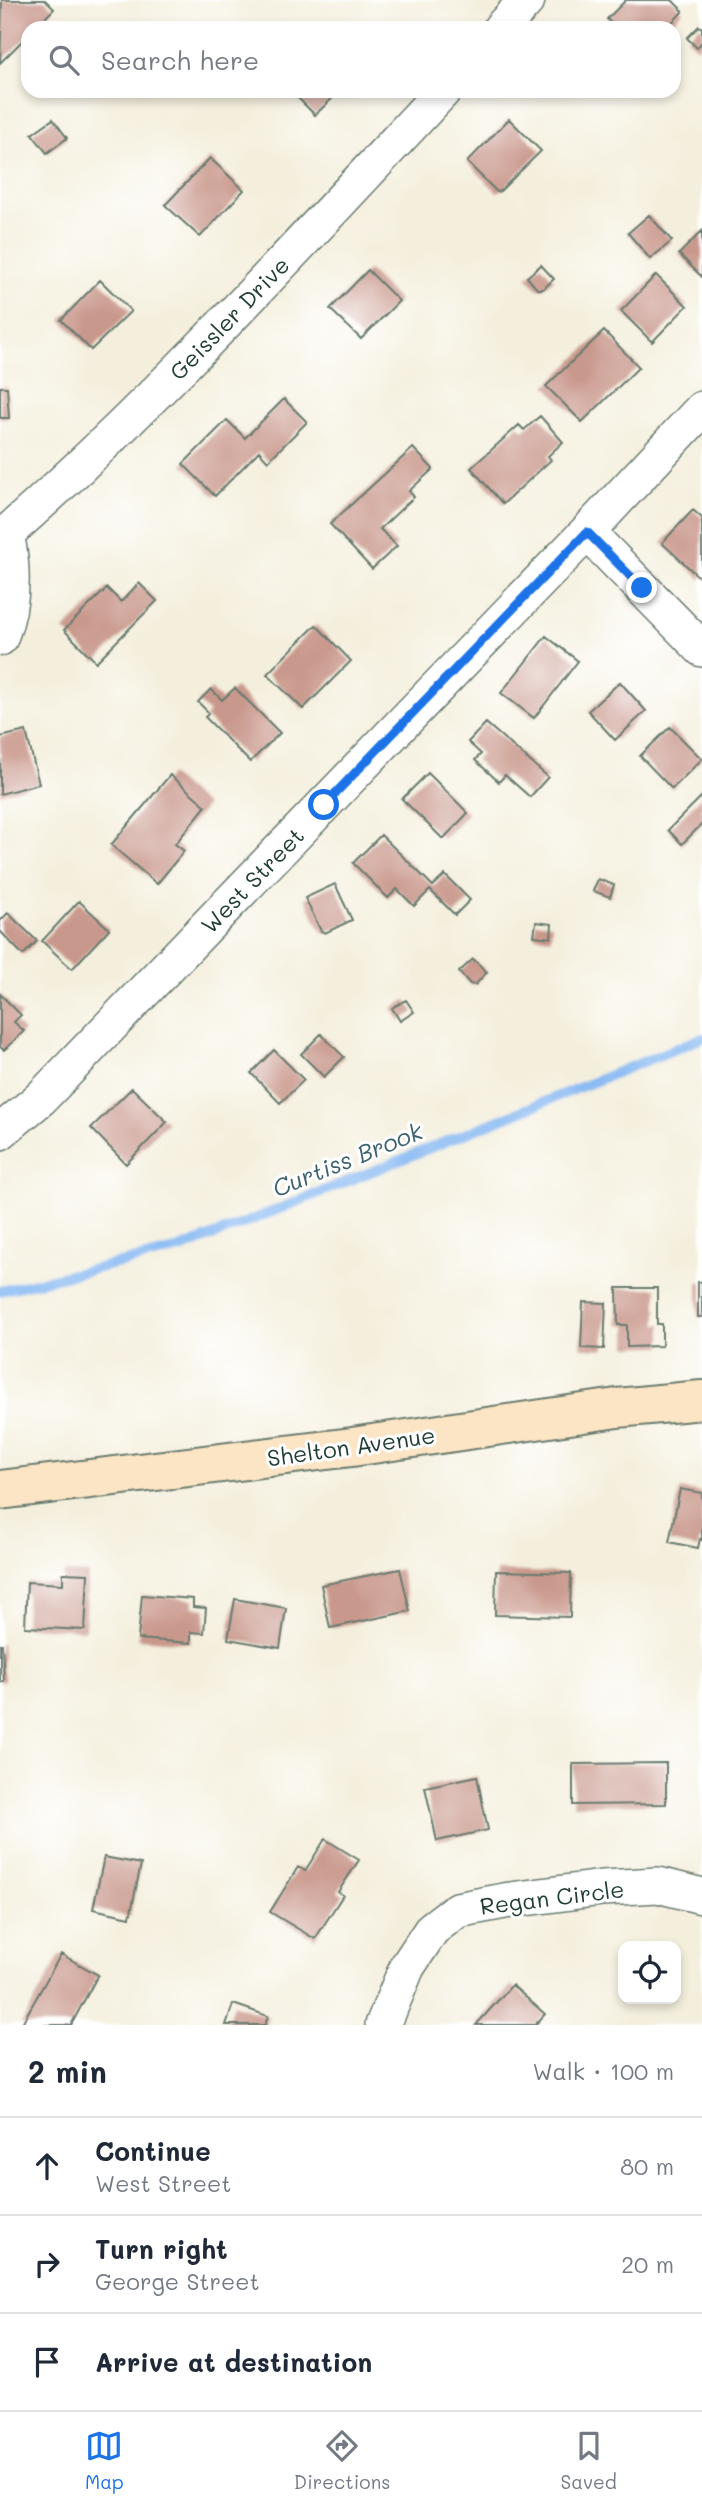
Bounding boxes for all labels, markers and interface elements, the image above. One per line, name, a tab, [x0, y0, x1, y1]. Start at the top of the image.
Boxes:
search box	[21, 21, 681, 98]
icon: search	[45, 41, 83, 79]
text: Search here	[101, 43, 259, 77]
street label: Geissler Drive	[163, 250, 295, 386]
route end	[626, 572, 657, 603]
route start	[308, 789, 339, 820]
street label: West Street	[194, 821, 310, 939]
water label: Curtiss Brook	[267, 1114, 428, 1203]
street label: Shelton Avenue	[265, 1419, 437, 1473]
street label: Regan Circle	[478, 1873, 626, 1921]
map controls	[618, 1941, 681, 2004]
button: locate	[618, 1941, 681, 2004]
text: 2 min	[28, 2051, 107, 2091]
text: Walk · 100 m	[532, 2056, 674, 2086]
text: Continue	[95, 2134, 211, 2168]
icon: ahead	[28, 2147, 66, 2185]
text: 80 m	[620, 2151, 674, 2181]
text: West Street	[95, 2168, 231, 2198]
text: Turn right	[95, 2232, 228, 2266]
icon: right	[28, 2245, 66, 2283]
text: 20 m	[621, 2249, 674, 2279]
text: George Street	[95, 2266, 260, 2296]
icon: arrive	[28, 2343, 66, 2381]
text: Arrive at destination	[95, 2345, 372, 2379]
tab: Map	[85, 2427, 124, 2494]
tab: Directions	[294, 2427, 390, 2494]
tab: Saved	[561, 2427, 617, 2494]

